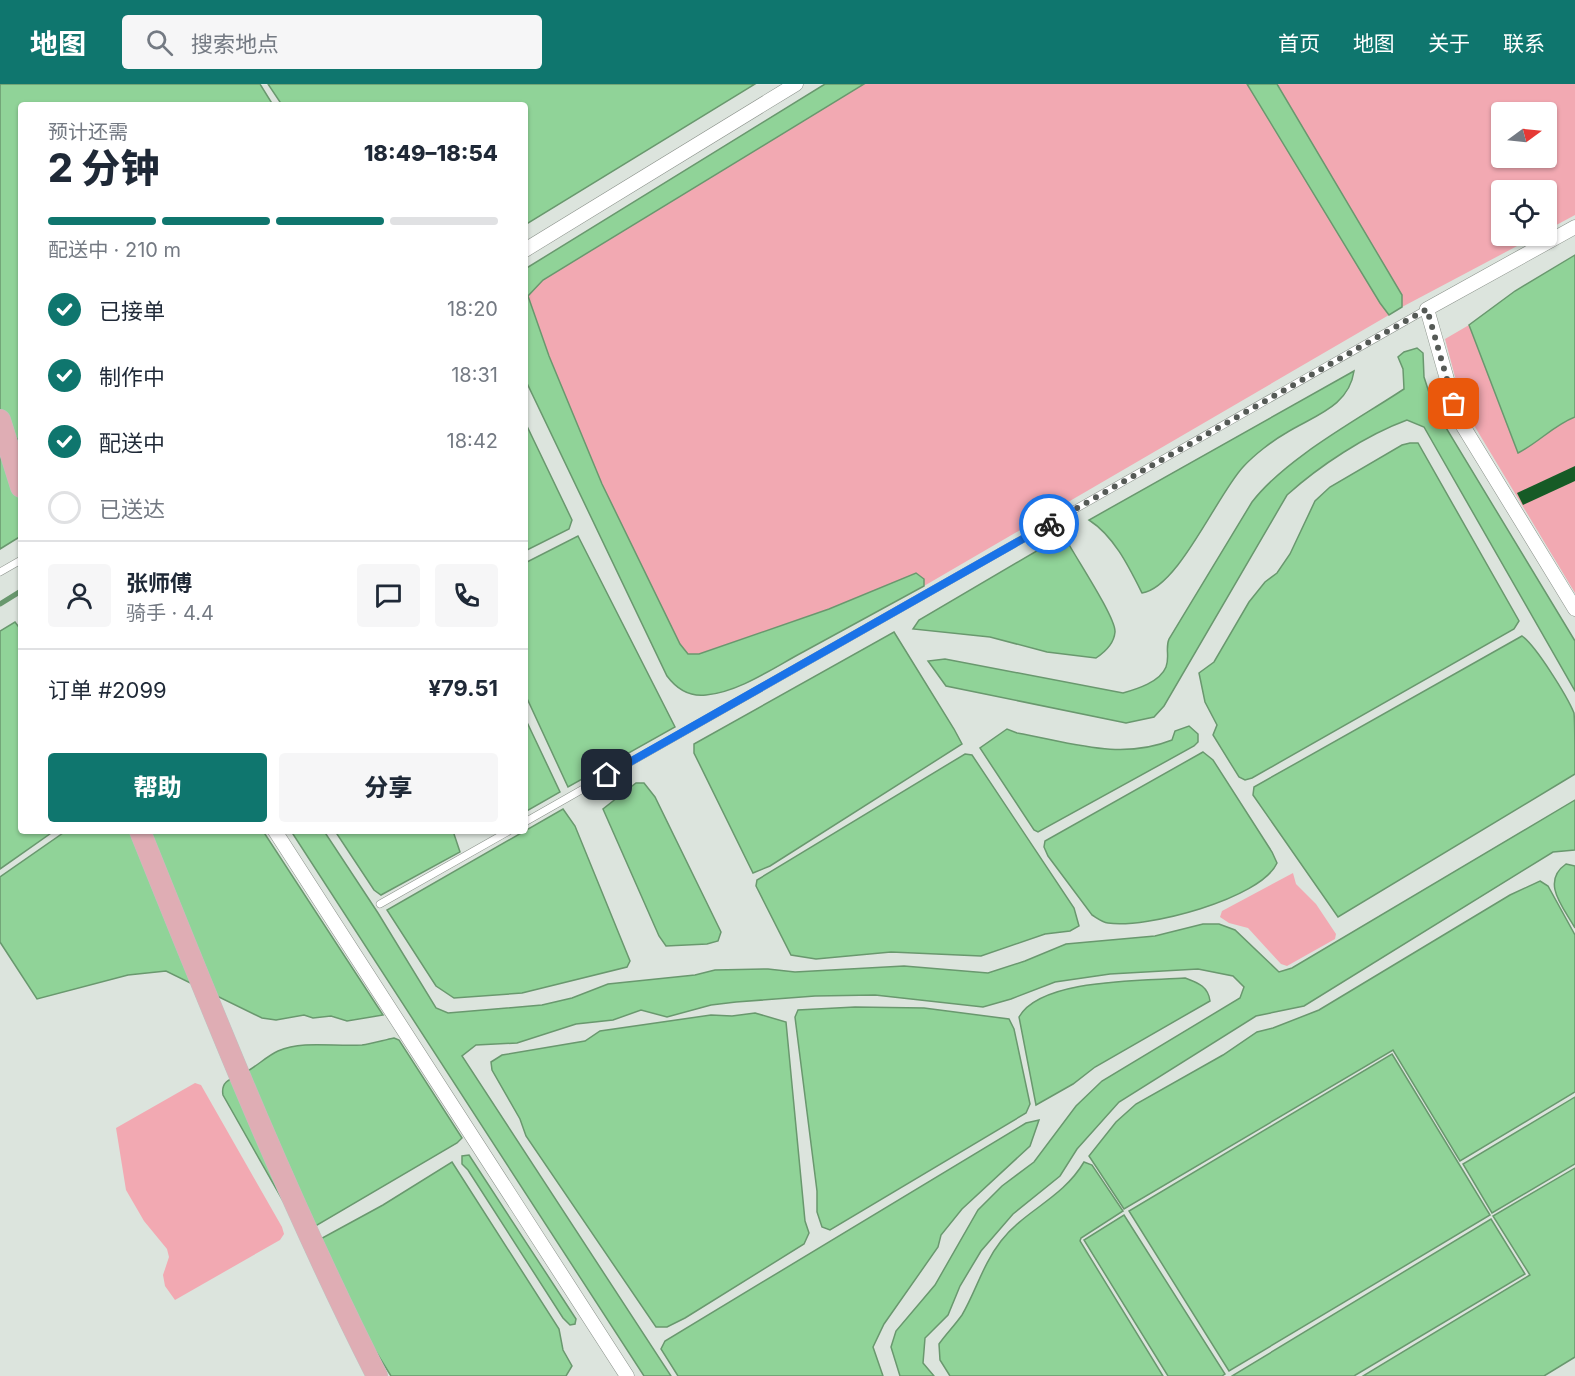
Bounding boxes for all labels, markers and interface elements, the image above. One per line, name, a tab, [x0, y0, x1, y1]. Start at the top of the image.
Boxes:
search box	[122, 15, 542, 69]
icon: search	[143, 26, 176, 59]
text: 地图	[30, 27, 86, 61]
text: 搜索地点	[191, 31, 279, 57]
text: 首页	[1278, 31, 1320, 56]
text: 地图	[1353, 31, 1395, 56]
text: 关于	[1428, 31, 1470, 56]
text: 联系	[1503, 31, 1545, 56]
north arrow	[1491, 102, 1557, 168]
map controls	[1491, 102, 1557, 246]
text: 预计还需	[48, 120, 128, 144]
text: 18:49–18:54	[364, 140, 498, 166]
text: 2 分钟	[48, 144, 159, 191]
button: locate	[1491, 180, 1557, 246]
text: 配送中 · 210 m	[48, 238, 181, 262]
icon: check	[48, 293, 81, 326]
text: 18:20	[447, 297, 498, 321]
text: 已接单	[99, 298, 165, 324]
icon: check	[48, 359, 81, 392]
text: 18:31	[451, 363, 498, 387]
text: 制作中	[99, 364, 165, 390]
pin	[1428, 378, 1479, 429]
icon: bag	[1437, 387, 1470, 420]
icon: check	[48, 425, 81, 458]
text: 18:42	[447, 429, 498, 453]
text: 配送中	[99, 430, 165, 456]
courier	[1019, 494, 1079, 554]
text: 已送达	[99, 496, 165, 522]
icon: bike	[1033, 508, 1066, 541]
button: person	[48, 564, 111, 627]
button: chat	[357, 564, 420, 627]
button: phone	[435, 564, 498, 627]
text: 张师傅	[126, 570, 192, 596]
text: 骑手 · 4.4	[126, 601, 214, 625]
text: ¥79.51	[428, 675, 498, 701]
text: 订单 #2099	[48, 677, 167, 703]
pin	[581, 749, 632, 800]
button: 帮助	[48, 753, 267, 822]
button: 分享	[279, 753, 498, 822]
icon: home	[590, 758, 623, 791]

